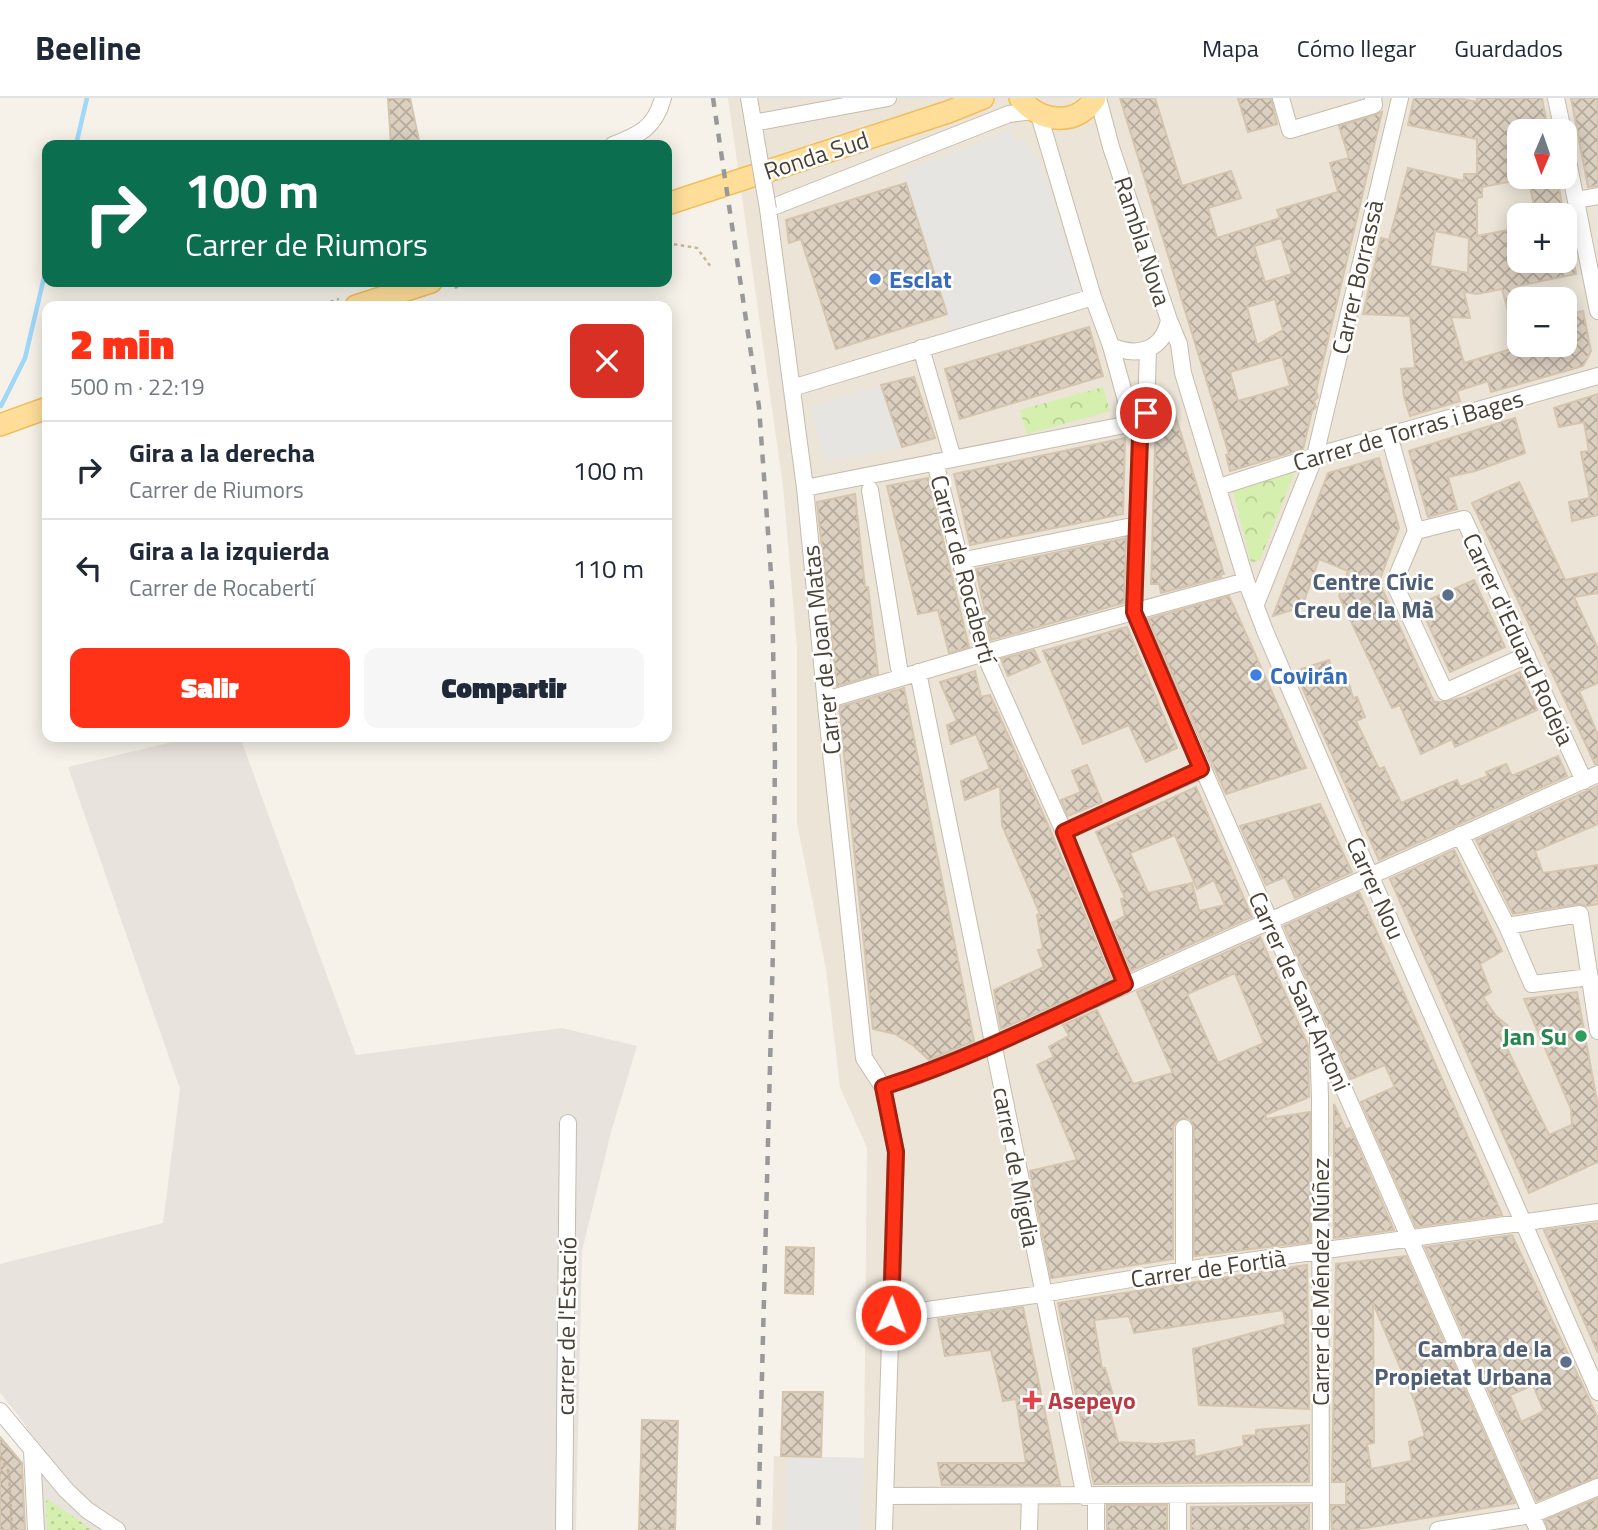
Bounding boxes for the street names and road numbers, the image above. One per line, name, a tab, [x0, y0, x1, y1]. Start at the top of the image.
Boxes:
street label: Ronda Sud	[759, 121, 873, 189]
street label: Rambla Nova	[1105, 172, 1181, 310]
street label: Carrer Borrassà	[1322, 196, 1392, 358]
street label: Carrer de Torras i Bages	[1288, 380, 1528, 480]
street label: Carrer de Rocabertí	[922, 471, 1007, 669]
street label: Carrer d'Eduard Rodeja	[1454, 527, 1584, 751]
street label: Carrer de Joan Matas	[792, 543, 850, 757]
street label: Carrer Nou	[1337, 831, 1415, 945]
street label: Carrer de Sant Antoni	[1240, 885, 1360, 1097]
street label: carrer de Migdia	[984, 1084, 1050, 1250]
street label: Carrer de Méndez Núñez	[1302, 1158, 1338, 1406]
street label: carrer de l'Estació	[546, 1236, 586, 1416]
street label: Carrer de Fortià	[1128, 1239, 1288, 1297]

